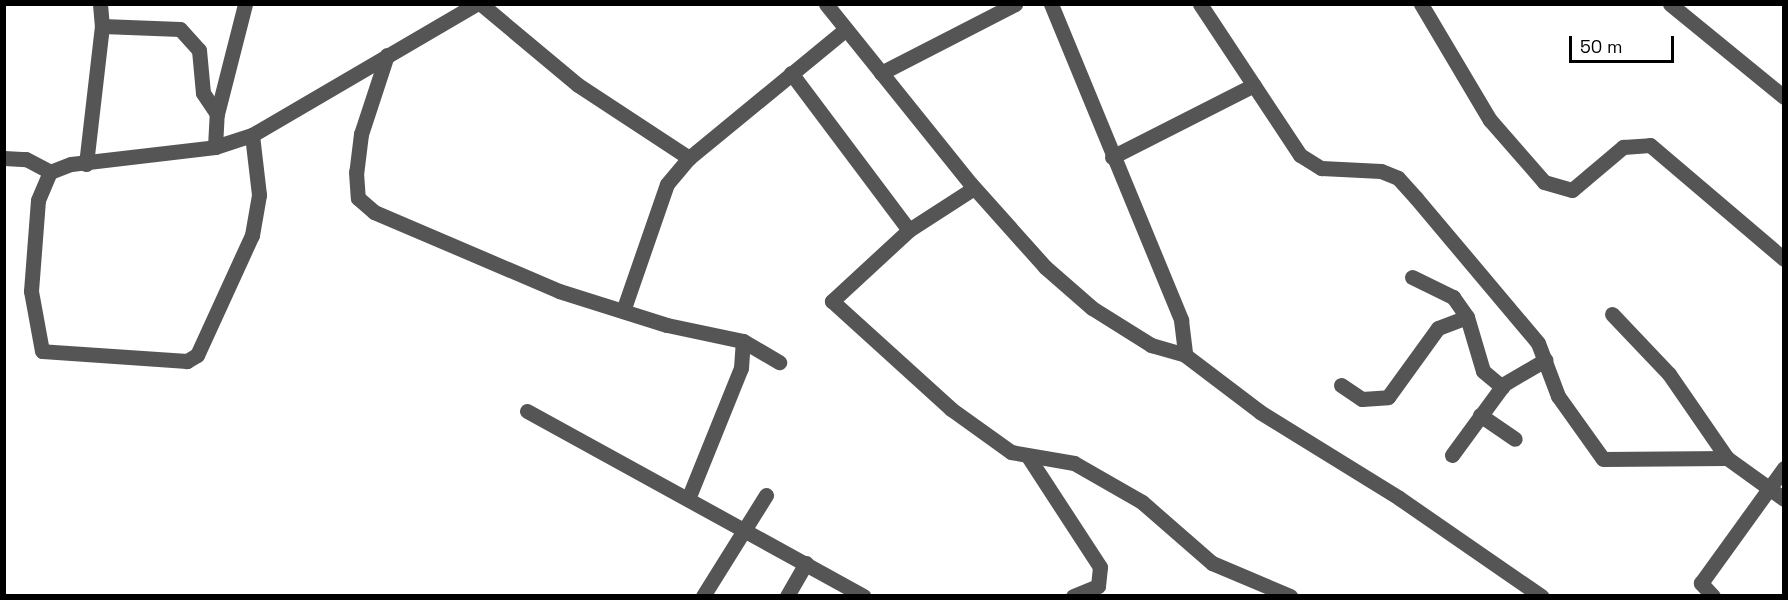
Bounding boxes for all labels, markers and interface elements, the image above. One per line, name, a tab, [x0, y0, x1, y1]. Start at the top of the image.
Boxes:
scale bar	[1572, 24, 1677, 62]
text: 50 m	[1580, 35, 1622, 58]

